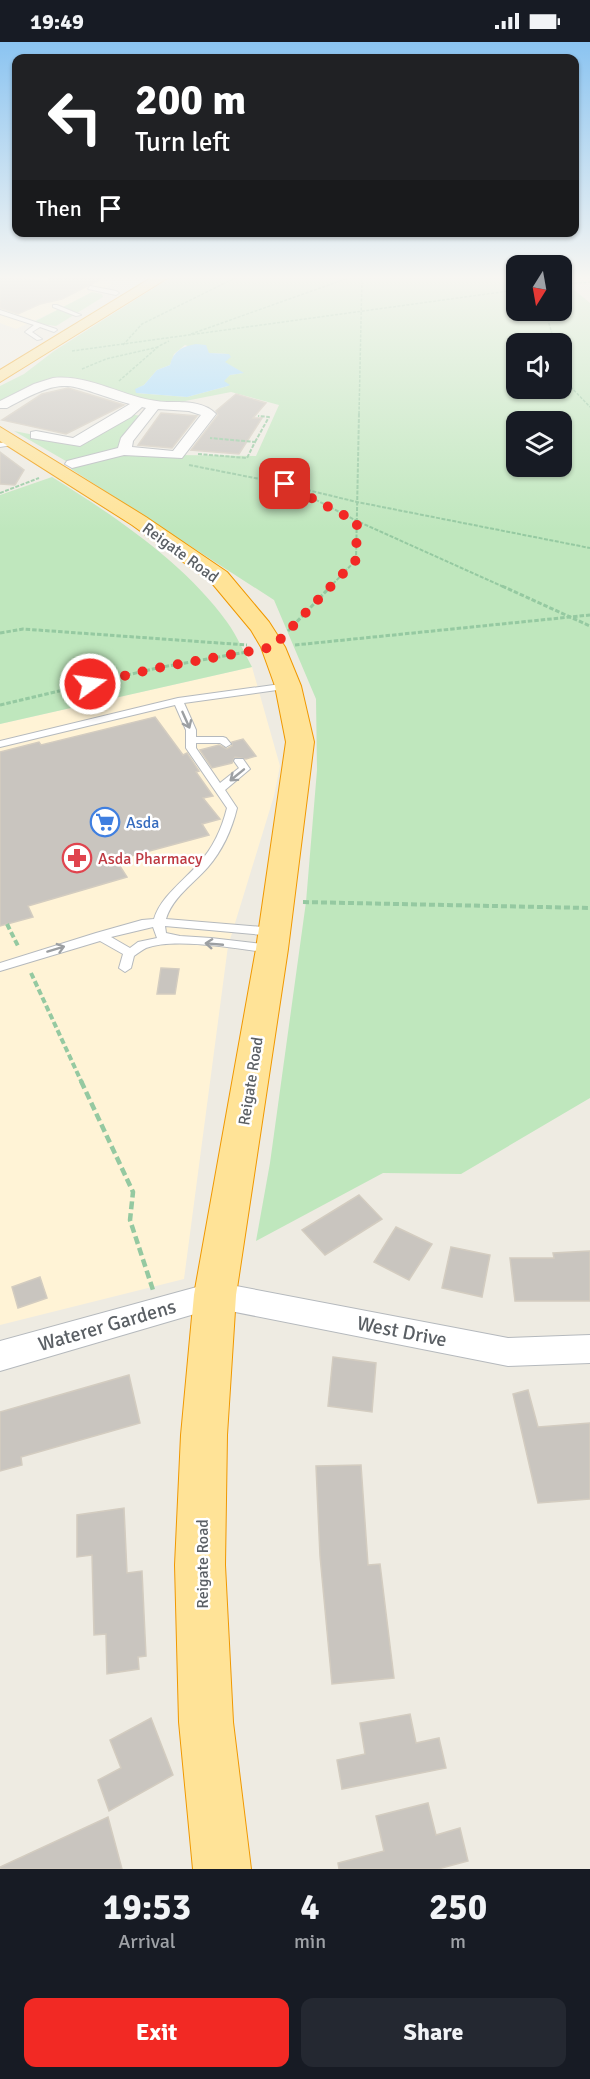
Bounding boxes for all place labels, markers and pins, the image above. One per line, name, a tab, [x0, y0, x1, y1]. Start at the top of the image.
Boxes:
pin	[259, 458, 310, 509]
supermarket icon: Asda	[89, 806, 121, 838]
place label: Asda	[126, 813, 159, 833]
pharmacy icon: Asda Pharmacy	[61, 842, 93, 874]
place label: Asda Pharmacy	[98, 849, 203, 869]

